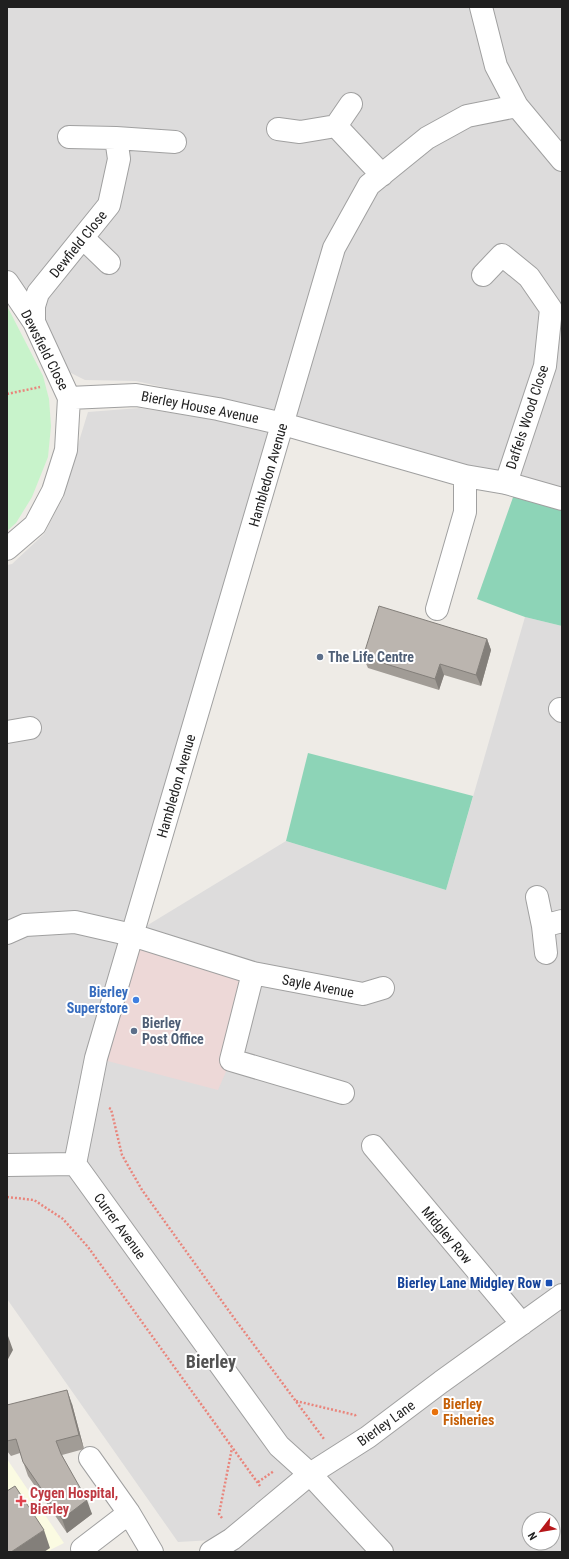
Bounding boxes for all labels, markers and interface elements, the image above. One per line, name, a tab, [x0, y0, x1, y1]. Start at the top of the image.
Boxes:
street label: Dewfield Close	[46, 207, 110, 281]
street label: Dewsfield Close	[18, 307, 72, 393]
street label: Daffels Wood Close	[503, 362, 552, 471]
street label: Bierley House Avenue	[140, 388, 261, 426]
street label: Hambledon Avenue	[246, 421, 291, 529]
place label: The Life Centre	[328, 649, 414, 665]
marker: The Life Centre	[315, 652, 325, 662]
street label: Hambledon Avenue	[154, 732, 199, 840]
street label: Sayle Avenue	[281, 971, 356, 1001]
place label: Bierley Superstore	[67, 984, 129, 1016]
marker: Bierley Superstore	[131, 995, 141, 1005]
place label: Bierley Post Office	[142, 1015, 204, 1047]
marker: Bierley Post Office	[129, 1026, 139, 1036]
street label: Currer Avenue	[91, 1190, 149, 1262]
street label: Midgley Row	[418, 1203, 476, 1267]
place label: Bierley Lane Midgley Row	[397, 1275, 541, 1291]
marker: Bierley Lane Midgley Row	[544, 1278, 554, 1288]
district label: Bierley	[186, 1351, 236, 1372]
place label: Bierley Fisheries	[443, 1396, 494, 1428]
street label: Bierley Lane	[354, 1397, 418, 1449]
marker: Bierley Fisheries	[430, 1407, 440, 1417]
place label: Cygen Hospital, Bierley	[30, 1485, 118, 1517]
marker: Cygen Hospital, Bierley	[15, 1495, 27, 1507]
north arrow	[521, 1511, 561, 1551]
text: N	[525, 1529, 540, 1542]

